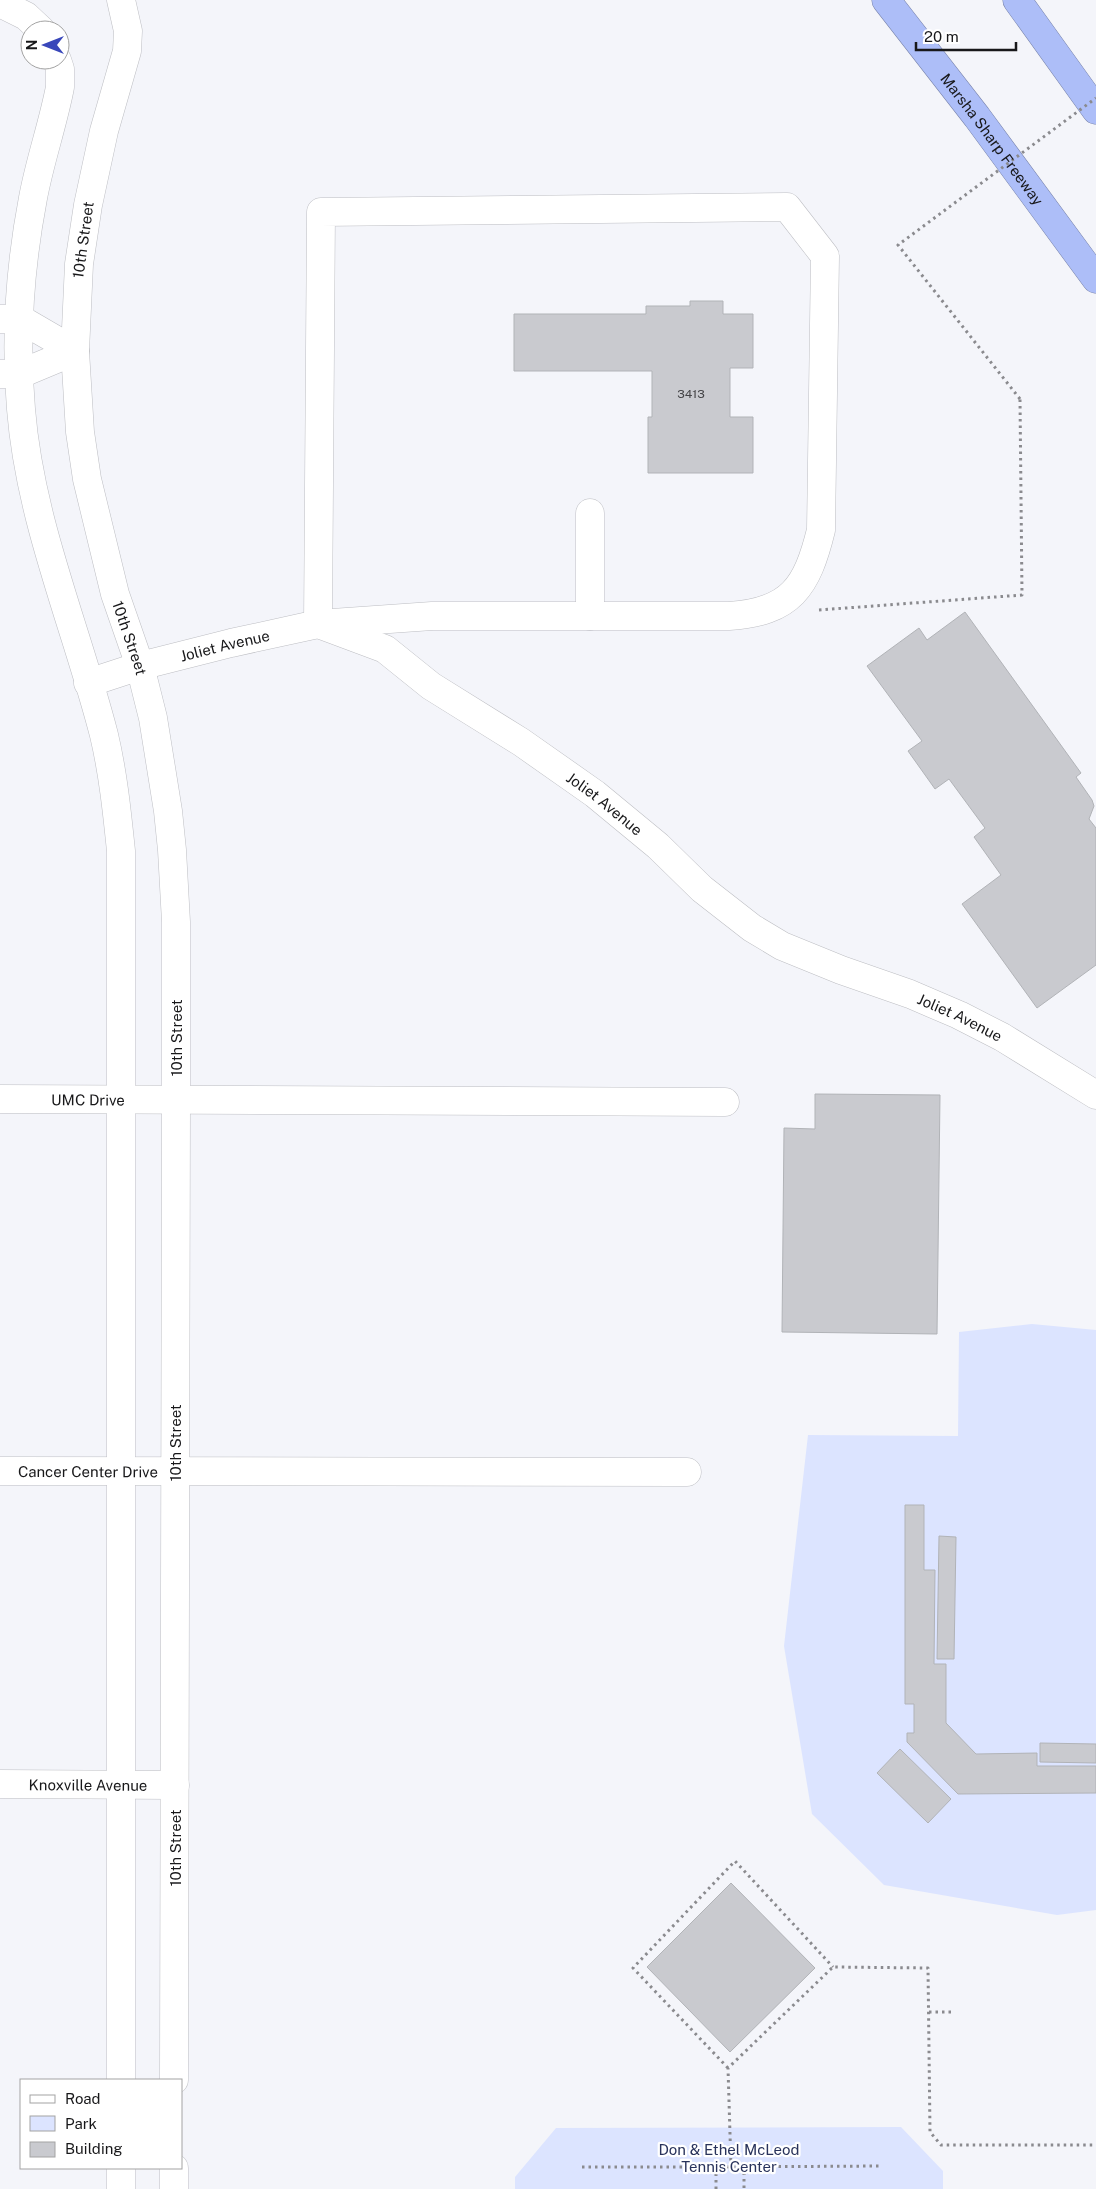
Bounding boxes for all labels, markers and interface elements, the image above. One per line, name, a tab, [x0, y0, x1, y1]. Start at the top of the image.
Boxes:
north arrow	[20, 20, 70, 70]
scale bar	[916, 20, 1016, 52]
text: 20 m	[924, 28, 959, 45]
text: N	[24, 40, 40, 50]
street label: Marsha Sharp Freeway	[938, 70, 1047, 208]
street label: 10th Street	[69, 200, 97, 279]
house number: 3413	[677, 387, 705, 401]
street label: 10th Street	[110, 599, 150, 677]
street label: Joliet Avenue	[178, 626, 271, 664]
street label: Joliet Avenue	[564, 768, 646, 838]
street label: Joliet Avenue	[915, 990, 1005, 1044]
street label: 10th Street	[168, 999, 185, 1077]
street label: UMC Drive	[51, 1091, 125, 1108]
street label: 10th Street	[167, 1404, 184, 1482]
street label: Cancer Center Drive	[18, 1463, 158, 1480]
street label: Knoxville Avenue	[29, 1776, 147, 1793]
street label: 10th Street	[167, 1809, 184, 1887]
legend	[20, 2079, 182, 2169]
text: Road	[65, 2090, 101, 2107]
text: Park	[65, 2115, 97, 2132]
text: Building	[65, 2140, 123, 2157]
park label: Don & Ethel McLeod Tennis Center	[658, 2141, 800, 2175]

